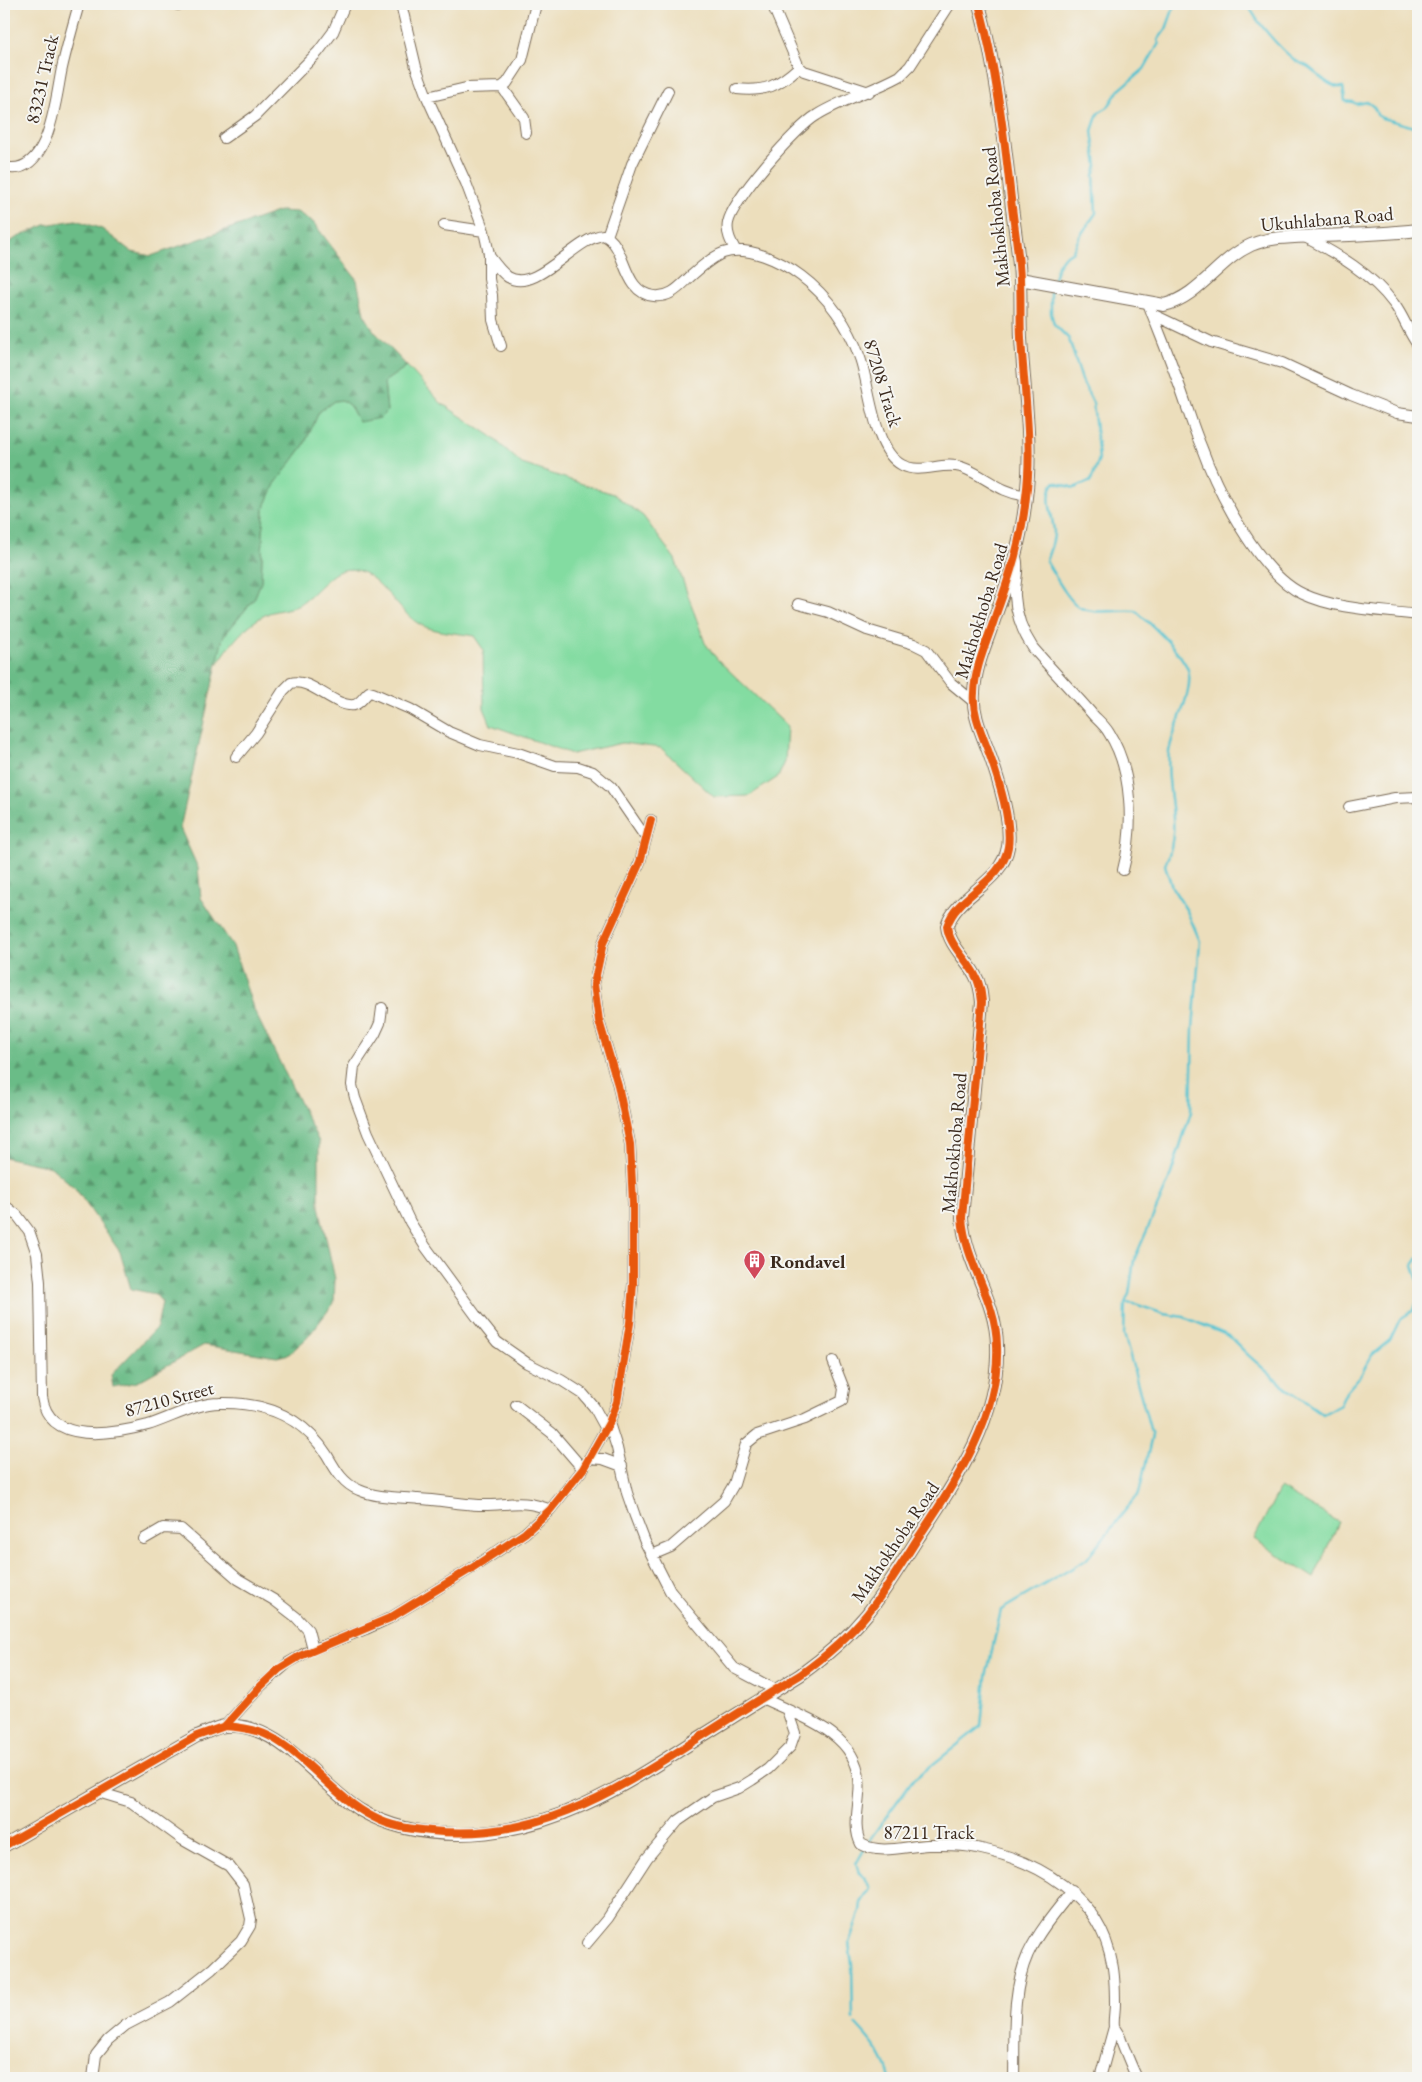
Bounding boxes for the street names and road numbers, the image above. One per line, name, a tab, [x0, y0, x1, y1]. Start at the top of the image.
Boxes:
street label: 83231 Track	[20, 31, 65, 126]
street label: Makhokhoba Road	[976, 145, 1016, 288]
street label: Ukuhlabana Road	[1260, 201, 1395, 237]
street label: 87208 Track	[858, 336, 909, 431]
street label: Makhokhoba Road	[948, 540, 1014, 682]
street label: Makhokhoba Road	[935, 1071, 973, 1214]
street label: 87210 Street	[122, 1375, 216, 1423]
street label: Makhokhoba Road	[845, 1476, 945, 1607]
street label: 87211 Track	[884, 1820, 975, 1845]

